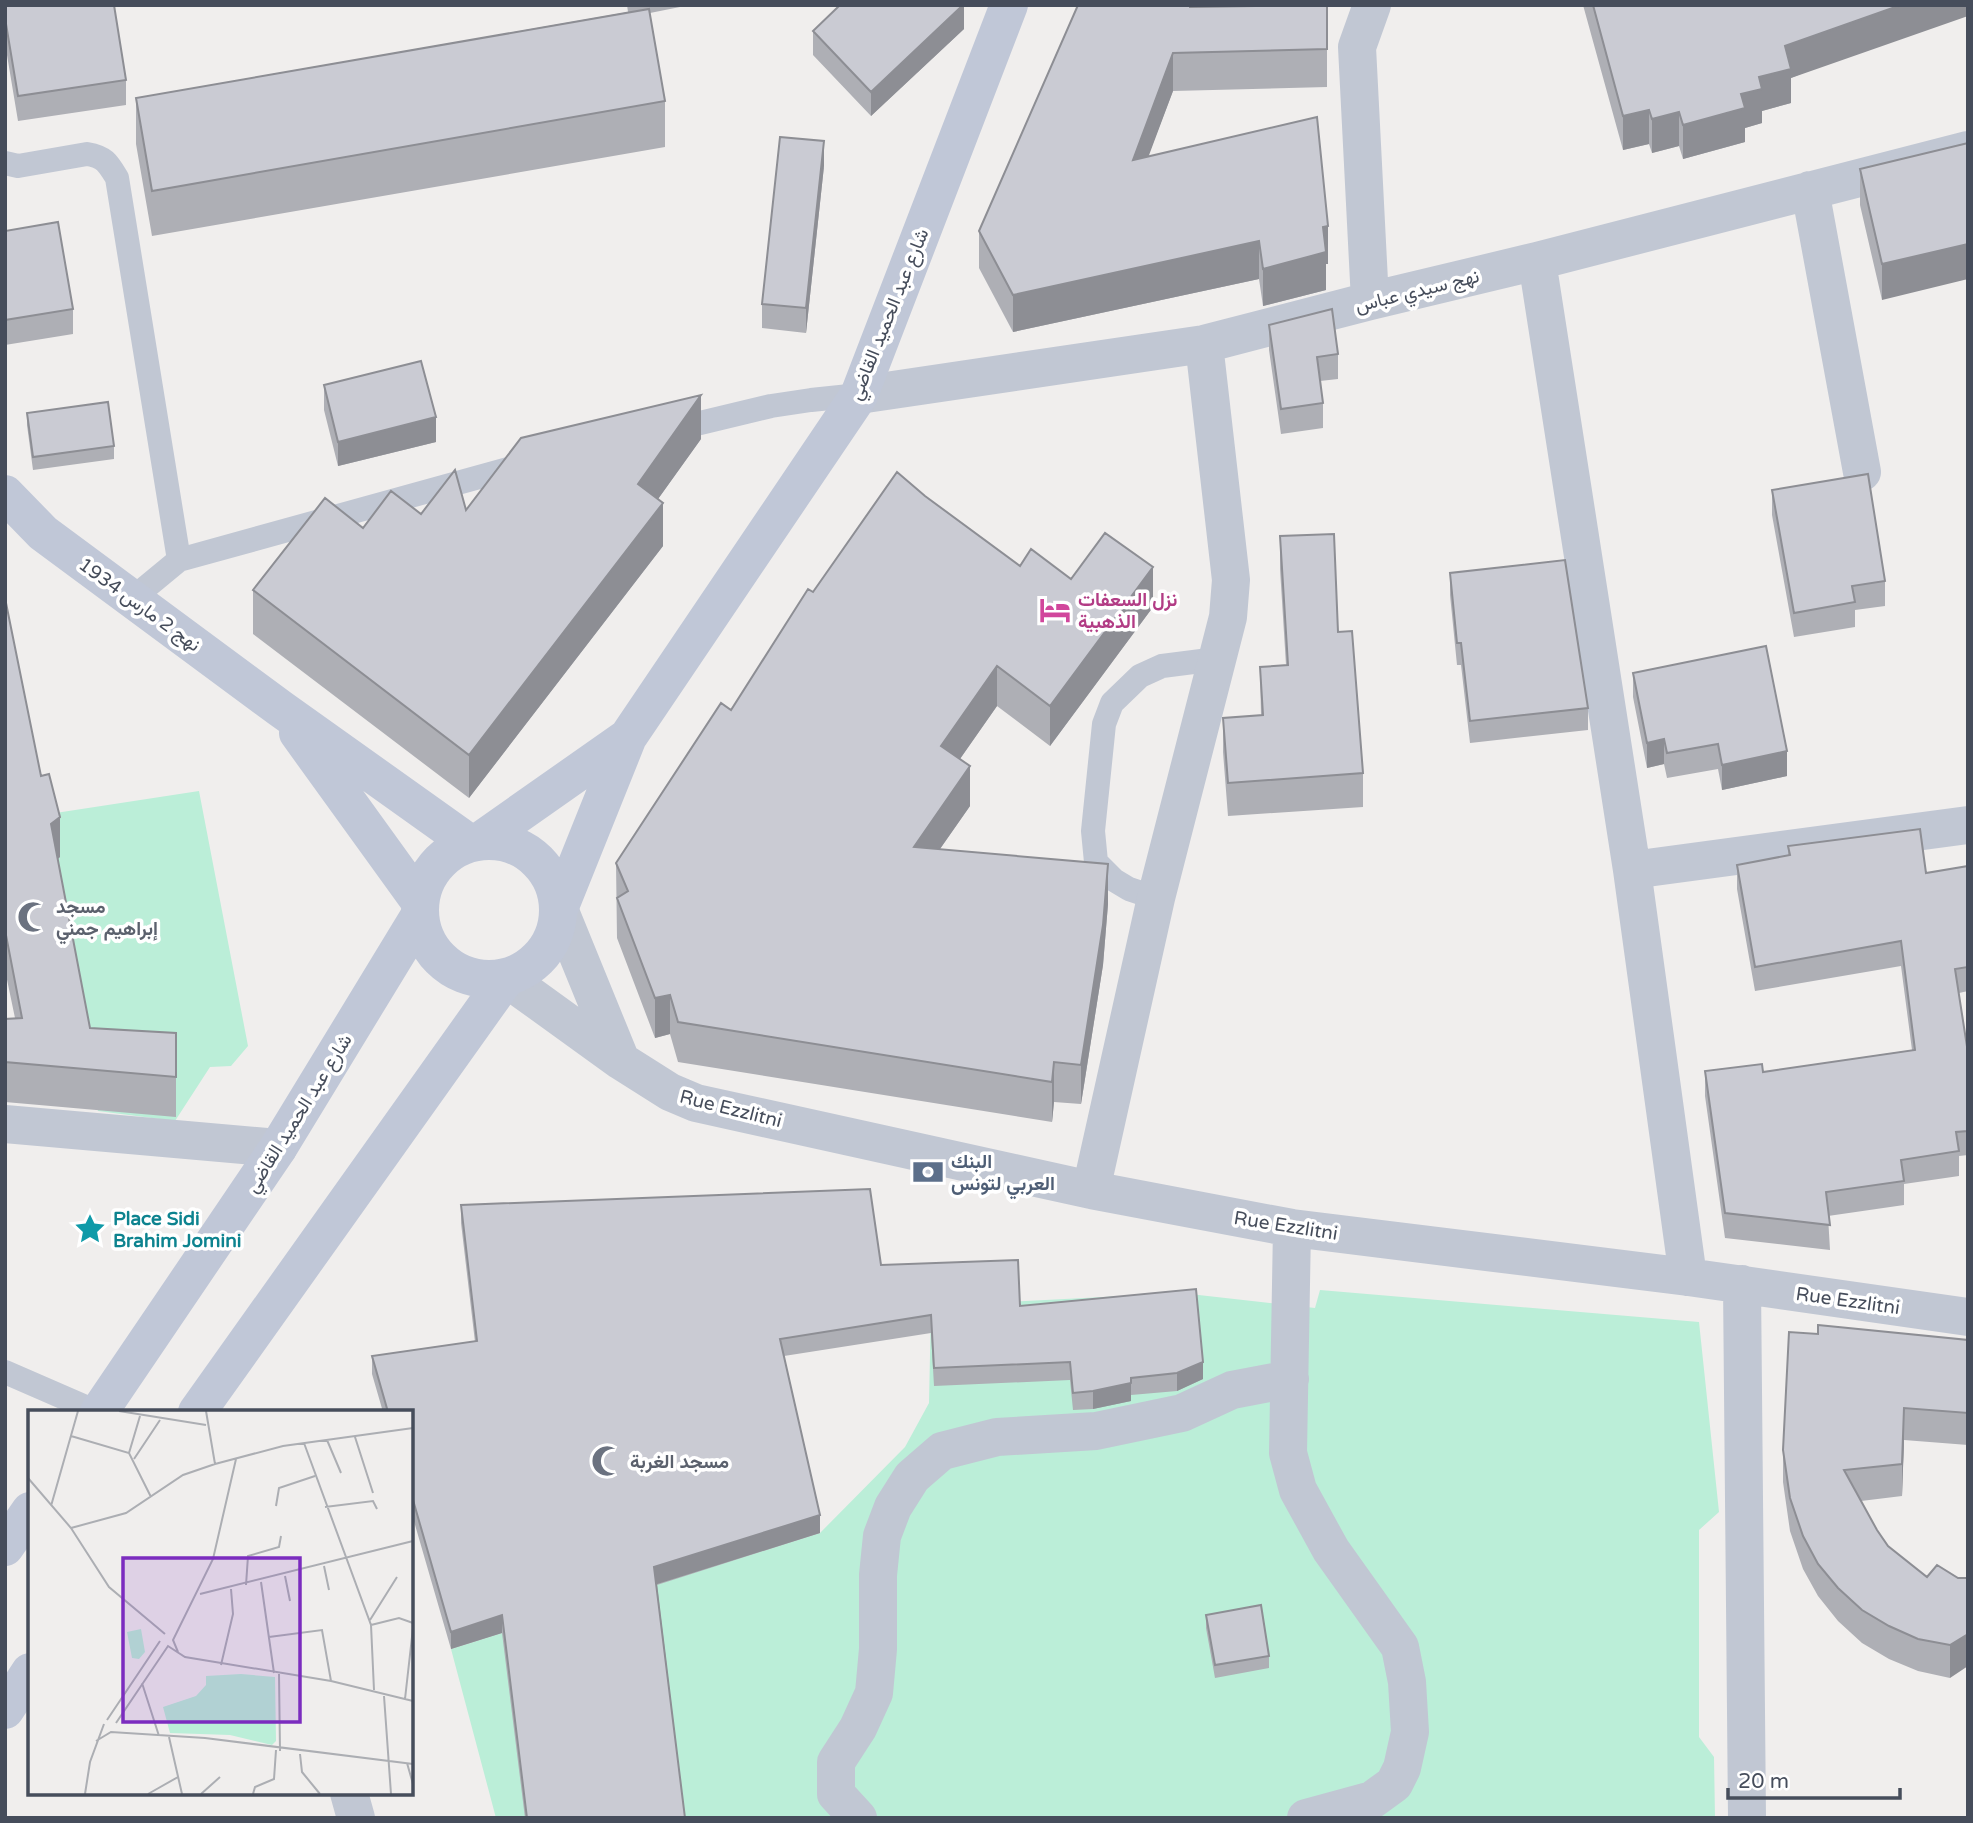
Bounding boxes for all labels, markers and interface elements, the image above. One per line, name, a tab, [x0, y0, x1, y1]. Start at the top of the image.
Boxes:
street label: شارع عبد الحميد القاضي	[844, 225, 937, 405]
street label: نهج سيدي عباس	[1353, 265, 1483, 321]
street label: نهج 2 مارس 1934	[73, 553, 205, 658]
place label: نزل السعفات الذهبية	[1078, 589, 1177, 633]
hotel icon: نزل السعفات الذهبية	[1038, 593, 1072, 627]
place label: مسجد إبراهيم جمني	[56, 896, 158, 945]
mosque icon: مسجد إبراهيم جمني	[16, 900, 50, 934]
street label: شارع عبد الحميد القاضي	[241, 1030, 360, 1199]
street label: Rue Ezzlitni	[677, 1086, 784, 1132]
place label: البنك العربي لتونس	[951, 1151, 1055, 1200]
bank icon: البنك العربي لتونس	[911, 1155, 945, 1189]
street label: Rue Ezzlitni	[1232, 1207, 1339, 1245]
place label: Place Sidi Brahim Jomini	[113, 1208, 242, 1252]
place icon: Place Sidi Brahim Jomini	[73, 1212, 107, 1246]
street label: Rue Ezzlitni	[1794, 1283, 1901, 1319]
inset map	[28, 1410, 413, 1795]
mosque icon: مسجد الغربة	[590, 1444, 624, 1478]
place label: مسجد الغربة	[630, 1451, 729, 1474]
scale bar	[1728, 1756, 1899, 1800]
text: 20 m	[1738, 1769, 1789, 1794]

